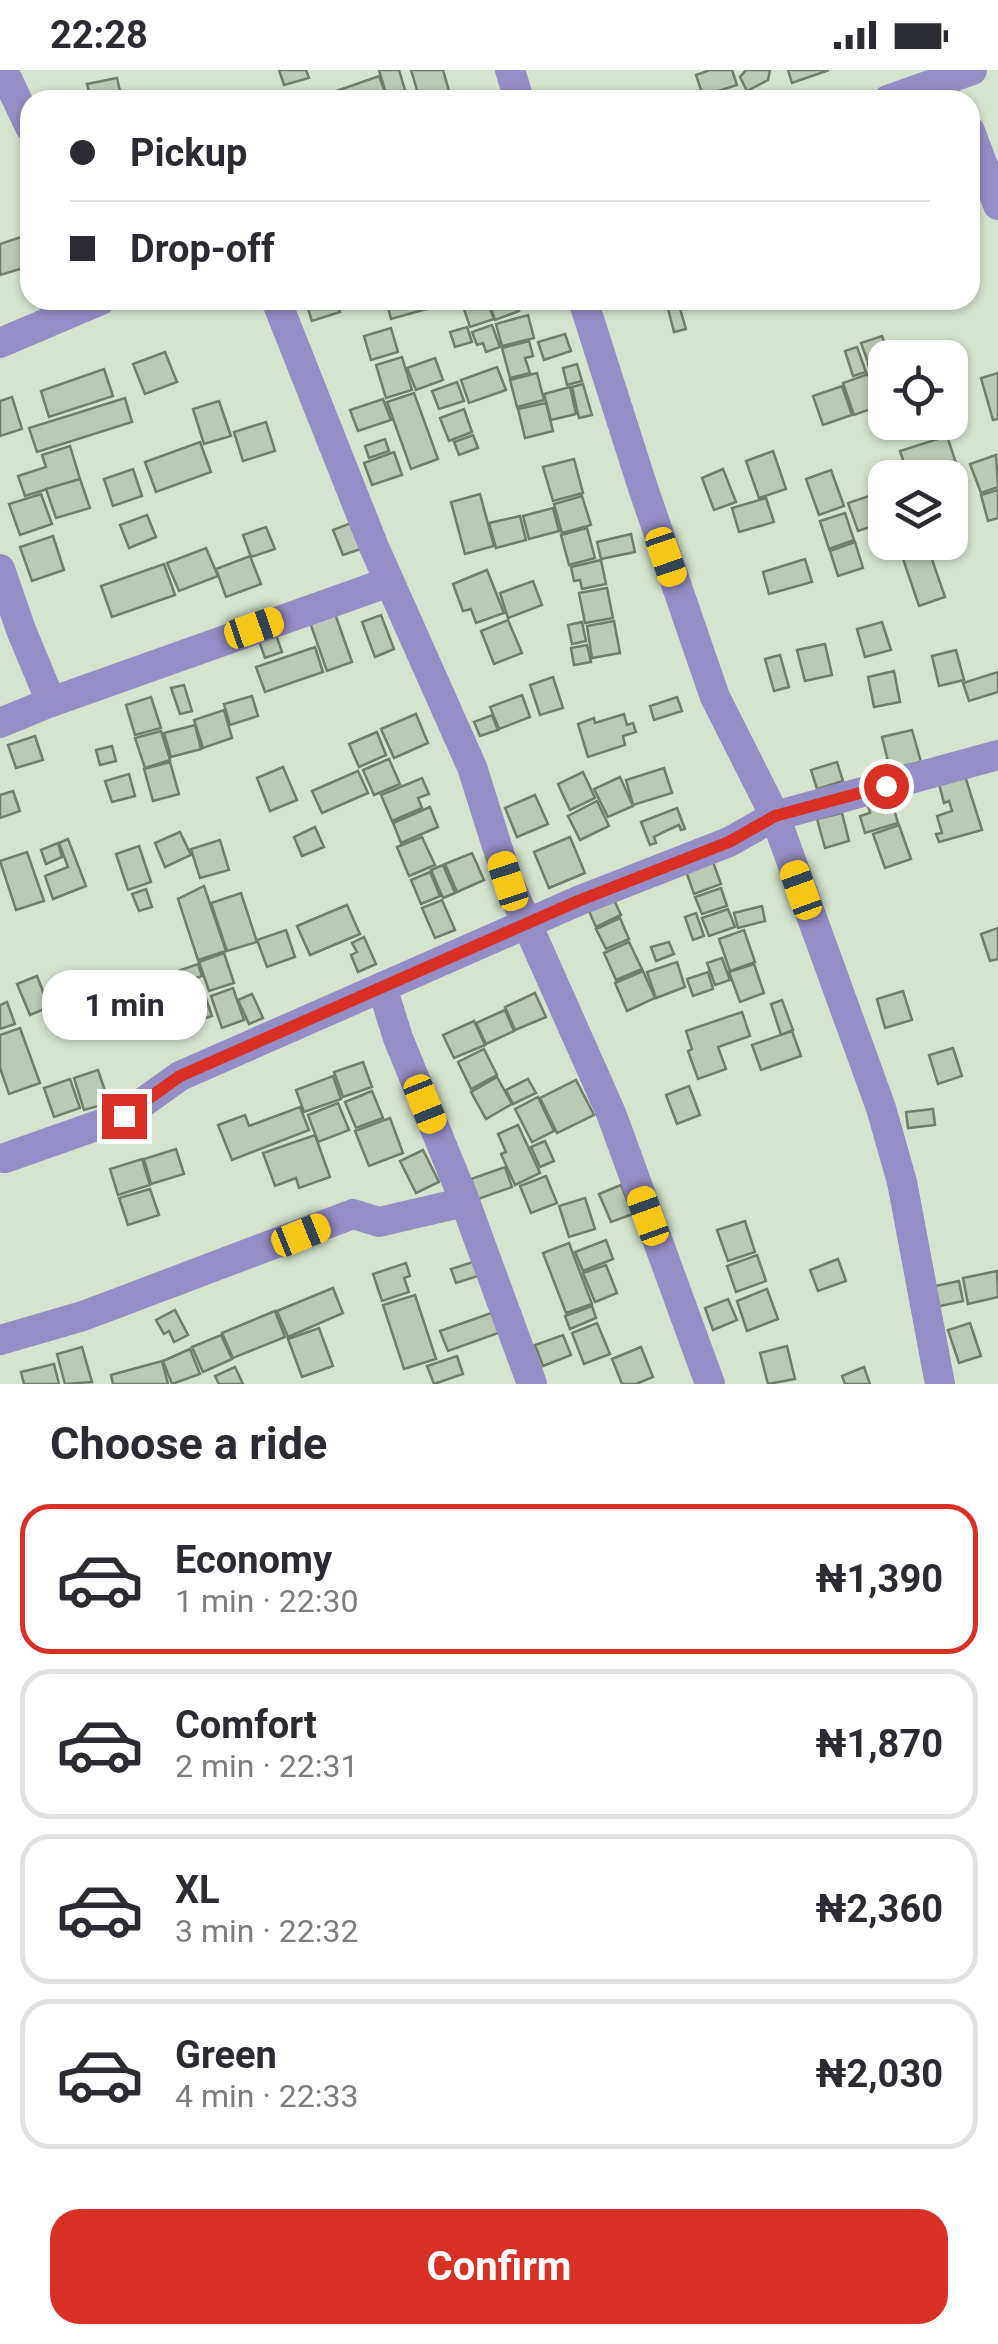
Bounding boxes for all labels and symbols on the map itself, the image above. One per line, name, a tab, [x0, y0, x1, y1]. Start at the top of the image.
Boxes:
car	[642, 524, 690, 590]
car	[221, 604, 287, 652]
route start	[864, 764, 909, 809]
car	[484, 848, 532, 914]
car	[777, 857, 825, 923]
callout: 1 min	[42, 971, 206, 1041]
car	[400, 1071, 450, 1137]
route end	[102, 1094, 147, 1139]
car	[624, 1183, 672, 1249]
car	[268, 1210, 334, 1260]

